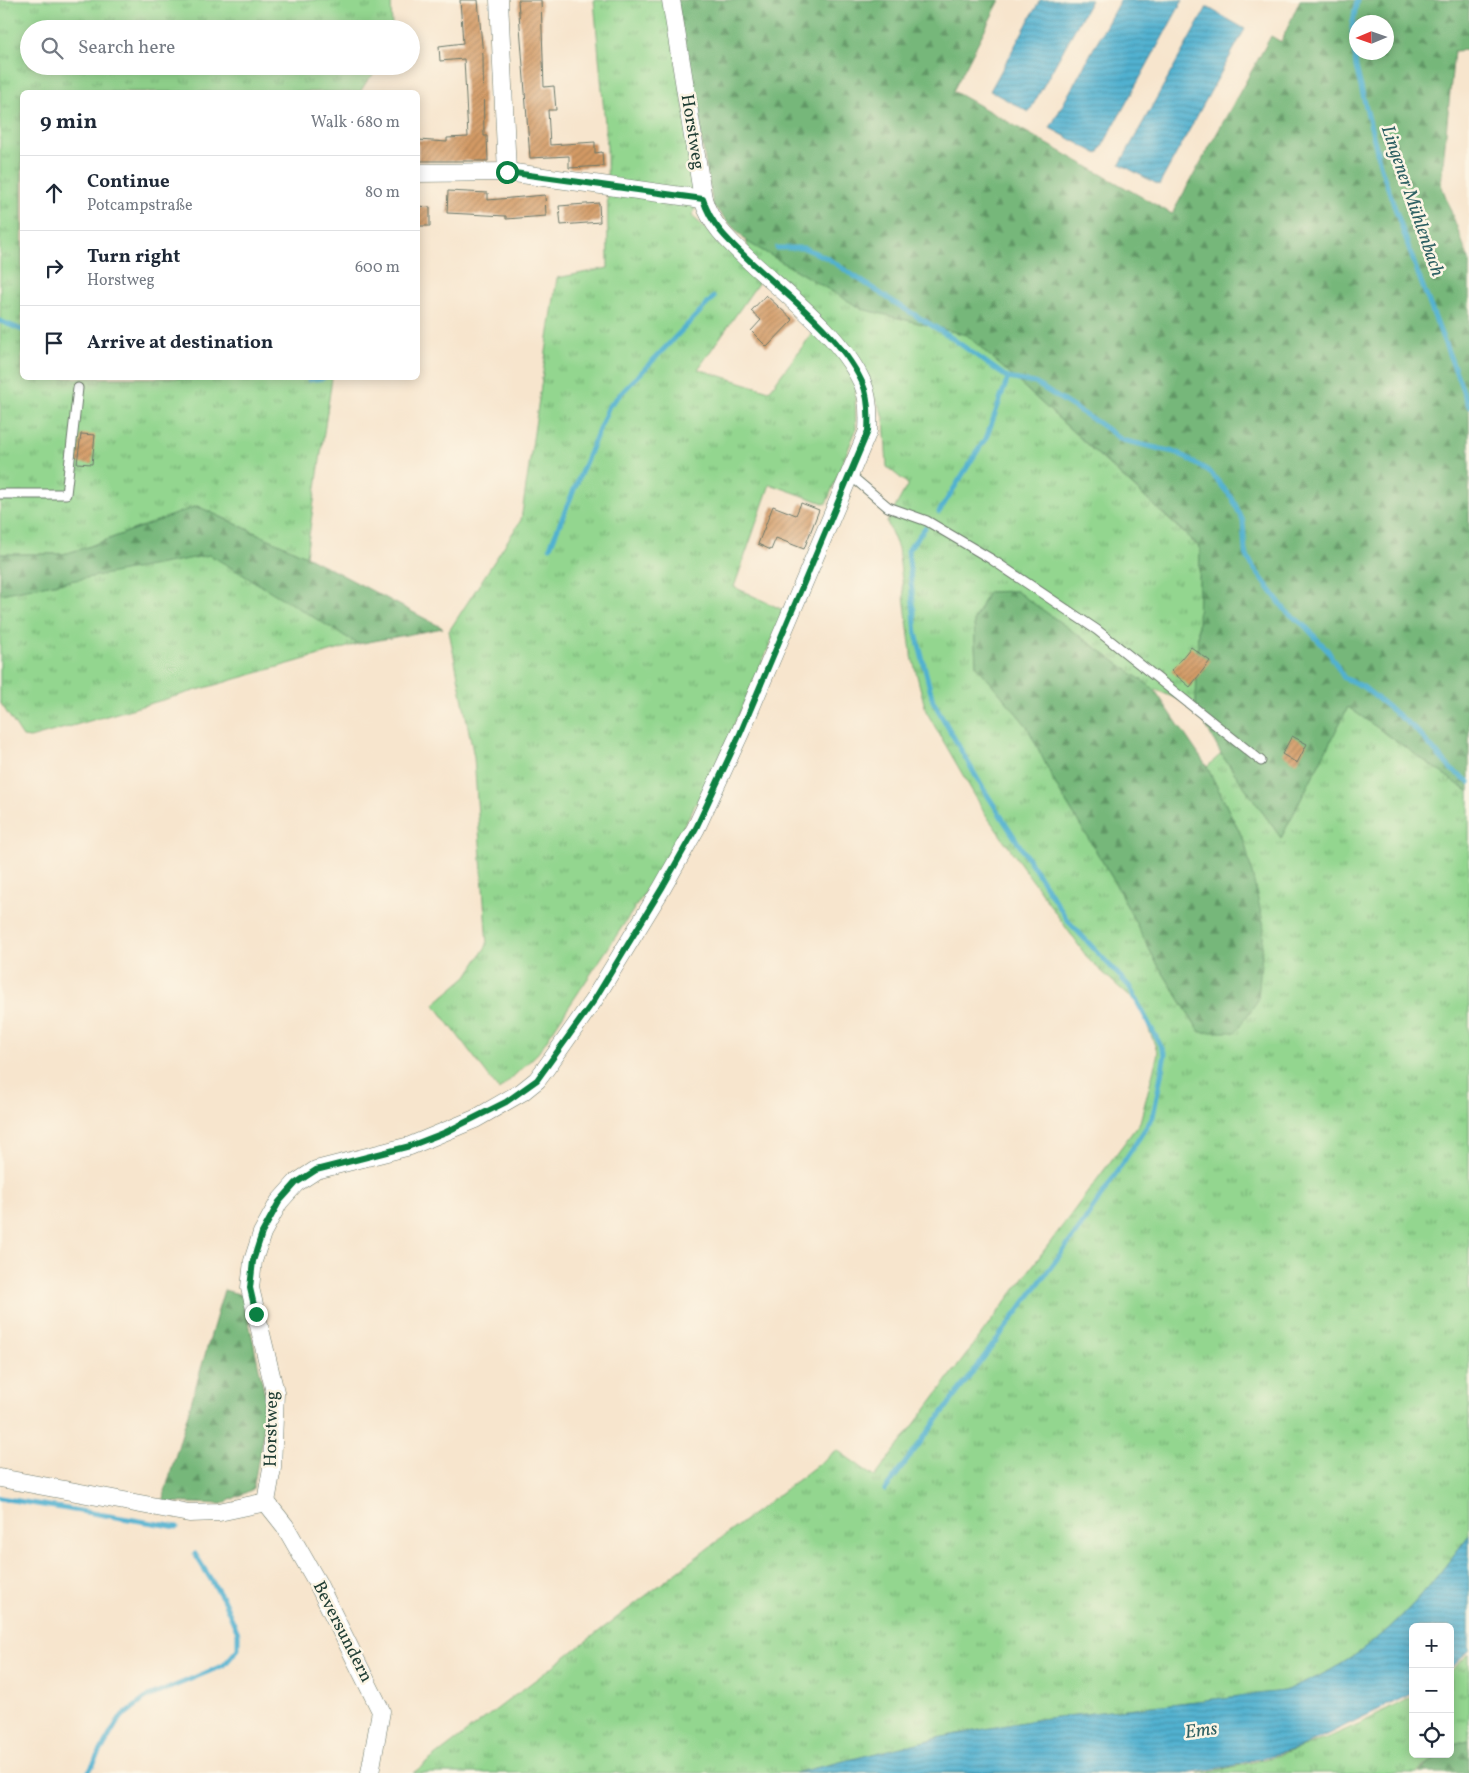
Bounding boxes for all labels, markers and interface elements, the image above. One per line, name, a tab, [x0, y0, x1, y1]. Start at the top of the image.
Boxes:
north arrow	[1349, 15, 1394, 60]
search box	[20, 20, 420, 75]
icon: search	[38, 34, 66, 62]
text: Search here	[78, 35, 175, 61]
street label: Horstweg	[674, 92, 710, 172]
text: 9 min	[40, 108, 97, 137]
text: Walk · 680 m	[311, 112, 400, 134]
water label: Lingener Mühlenbach	[1374, 122, 1450, 280]
route start	[496, 161, 519, 184]
text: Continue	[87, 169, 170, 195]
icon: ahead	[40, 179, 68, 207]
text: 80 m	[365, 182, 400, 204]
text: Potcampstraße	[87, 195, 193, 217]
text: Turn right	[87, 244, 180, 270]
icon: right	[40, 254, 68, 282]
text: 600 m	[355, 257, 400, 279]
text: Horstweg	[87, 270, 155, 292]
icon: arrive	[40, 329, 68, 357]
text: Arrive at destination	[87, 330, 273, 356]
route end	[245, 1303, 268, 1326]
street label: Horstweg	[259, 1391, 285, 1467]
street label: Beversundern	[306, 1577, 378, 1687]
map controls	[1409, 1623, 1454, 1758]
button: +	[1409, 1623, 1454, 1668]
button: −	[1409, 1668, 1454, 1713]
button: locate	[1409, 1713, 1454, 1758]
water label: Ems	[1183, 1716, 1219, 1746]

